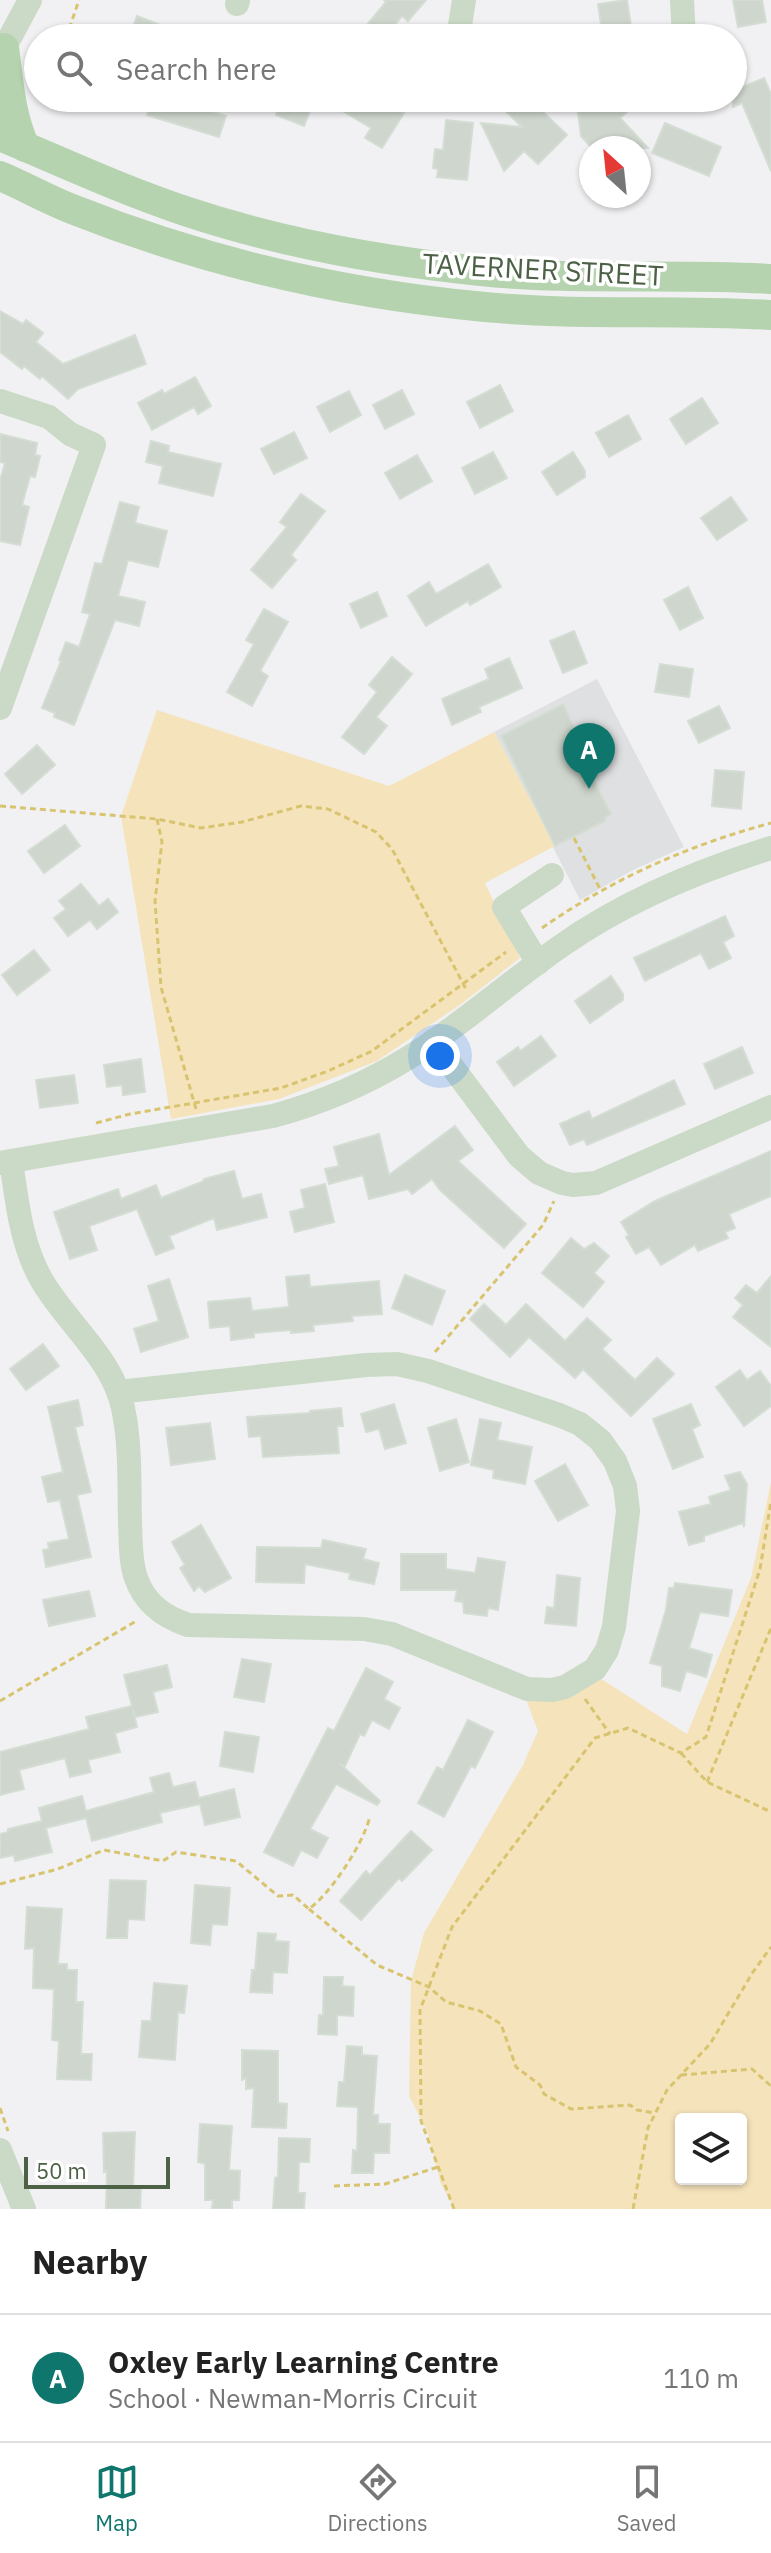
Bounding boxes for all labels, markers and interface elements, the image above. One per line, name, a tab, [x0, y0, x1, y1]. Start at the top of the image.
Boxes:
search box	[24, 24, 747, 112]
icon: search	[52, 46, 96, 90]
text: Search here	[116, 49, 277, 88]
north arrow	[579, 136, 651, 208]
street label: TAVERNER STREET	[421, 244, 665, 294]
pin: A	[563, 723, 615, 789]
your location	[420, 1036, 460, 1076]
map controls	[675, 2113, 747, 2185]
button: layers	[675, 2113, 747, 2185]
scale bar	[24, 2153, 170, 2189]
text: 50 m	[36, 2156, 87, 2185]
text: Nearby	[32, 2239, 147, 2283]
text: Oxley Early Learning Centre	[108, 2342, 499, 2381]
text: A	[49, 2361, 67, 2395]
text: 110 m	[663, 2361, 739, 2395]
text: School · Newman-Morris Circuit	[108, 2381, 478, 2415]
tab: Map	[95, 2460, 139, 2537]
tab: Directions	[328, 2460, 428, 2537]
tab: Saved	[617, 2460, 676, 2537]

